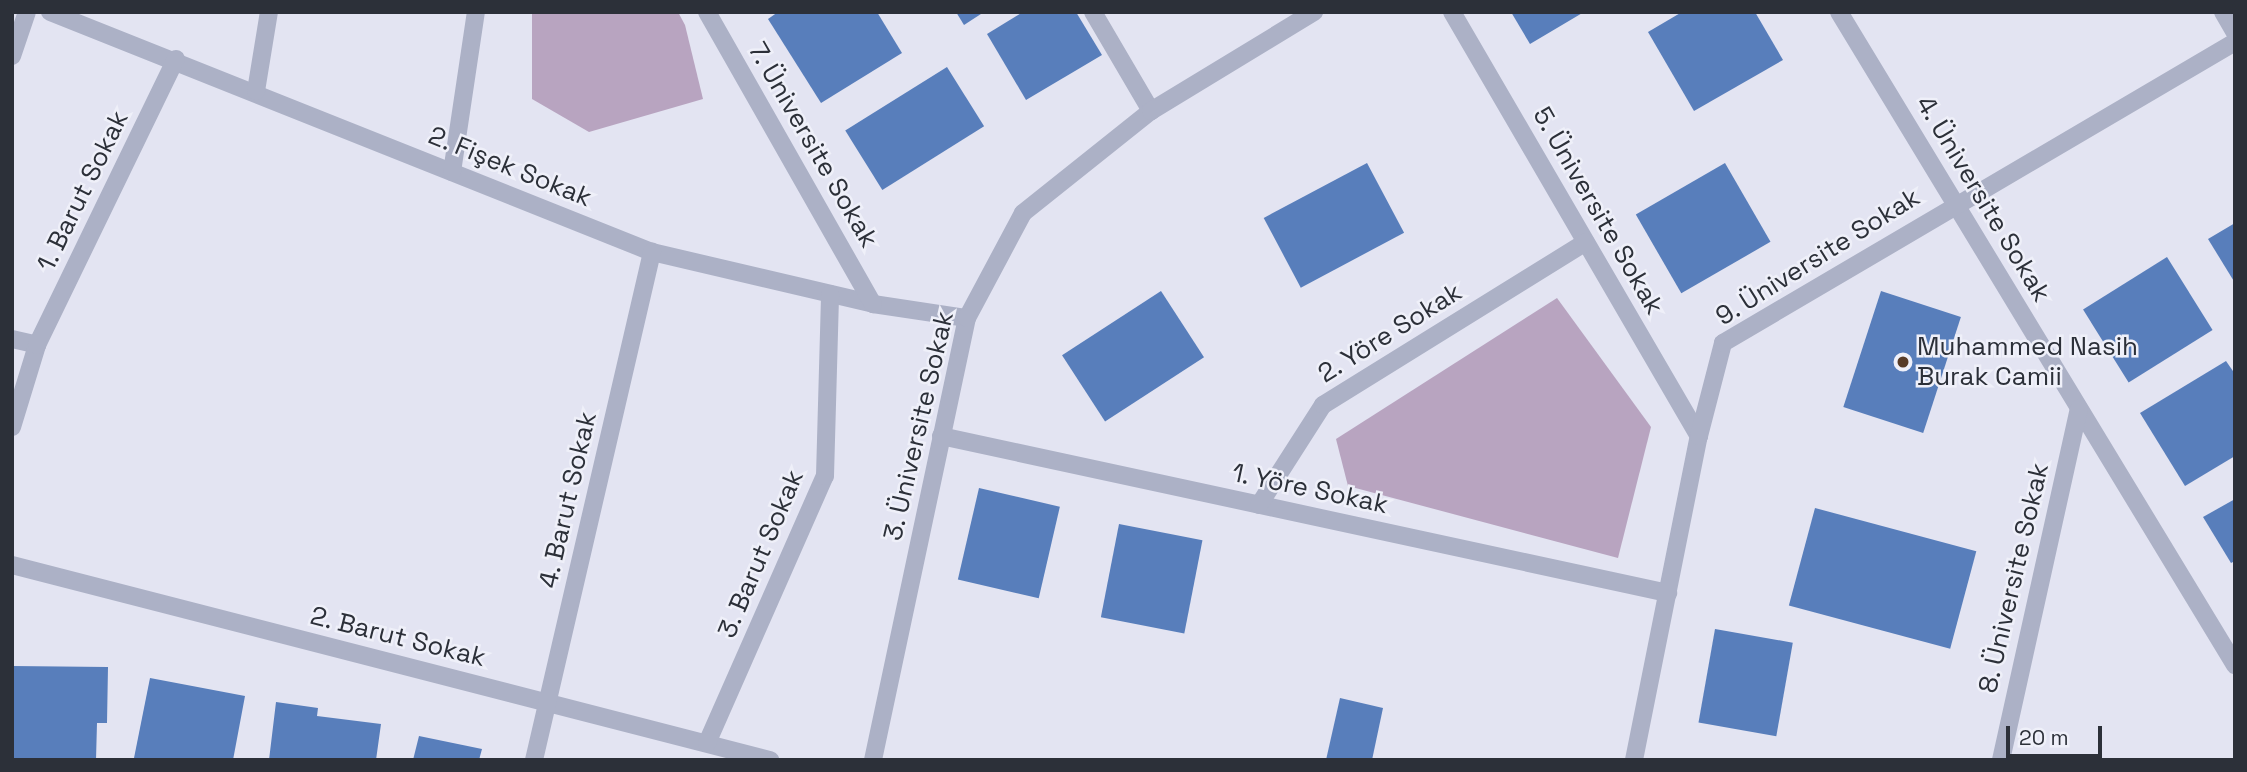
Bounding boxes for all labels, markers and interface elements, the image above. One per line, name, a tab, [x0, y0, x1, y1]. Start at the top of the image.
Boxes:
street label: 7. Üniversite Sokak	[741, 37, 885, 253]
street label: 4. Üniversite Sokak	[1909, 90, 2057, 308]
street label: 5. Üniversite Sokak	[1526, 101, 1670, 321]
street label: 1. Barut Sokak	[31, 105, 135, 277]
street label: 2. Fişek Sokak	[424, 120, 596, 214]
street label: 9. Üniversite Sokak	[1710, 181, 1926, 333]
street label: 2. Yöre Sokak	[1312, 276, 1468, 390]
street label: 3. Üniversite Sokak	[877, 308, 961, 544]
place label: Muhammed Nasih Burak Camii	[1917, 331, 2138, 392]
marker: Muhammed Nasih Burak Camii	[1895, 354, 1911, 370]
street label: 4. Barut Sokak	[532, 408, 604, 592]
street label: 1. Yöre Sokak	[1229, 457, 1391, 521]
street label: 8. Üniversite Sokak	[1972, 460, 2056, 696]
street label: 3. Barut Sokak	[711, 465, 811, 643]
street label: 2. Barut Sokak	[307, 600, 489, 674]
scale bar	[2009, 712, 2105, 756]
text: 20 m	[2019, 724, 2069, 751]

